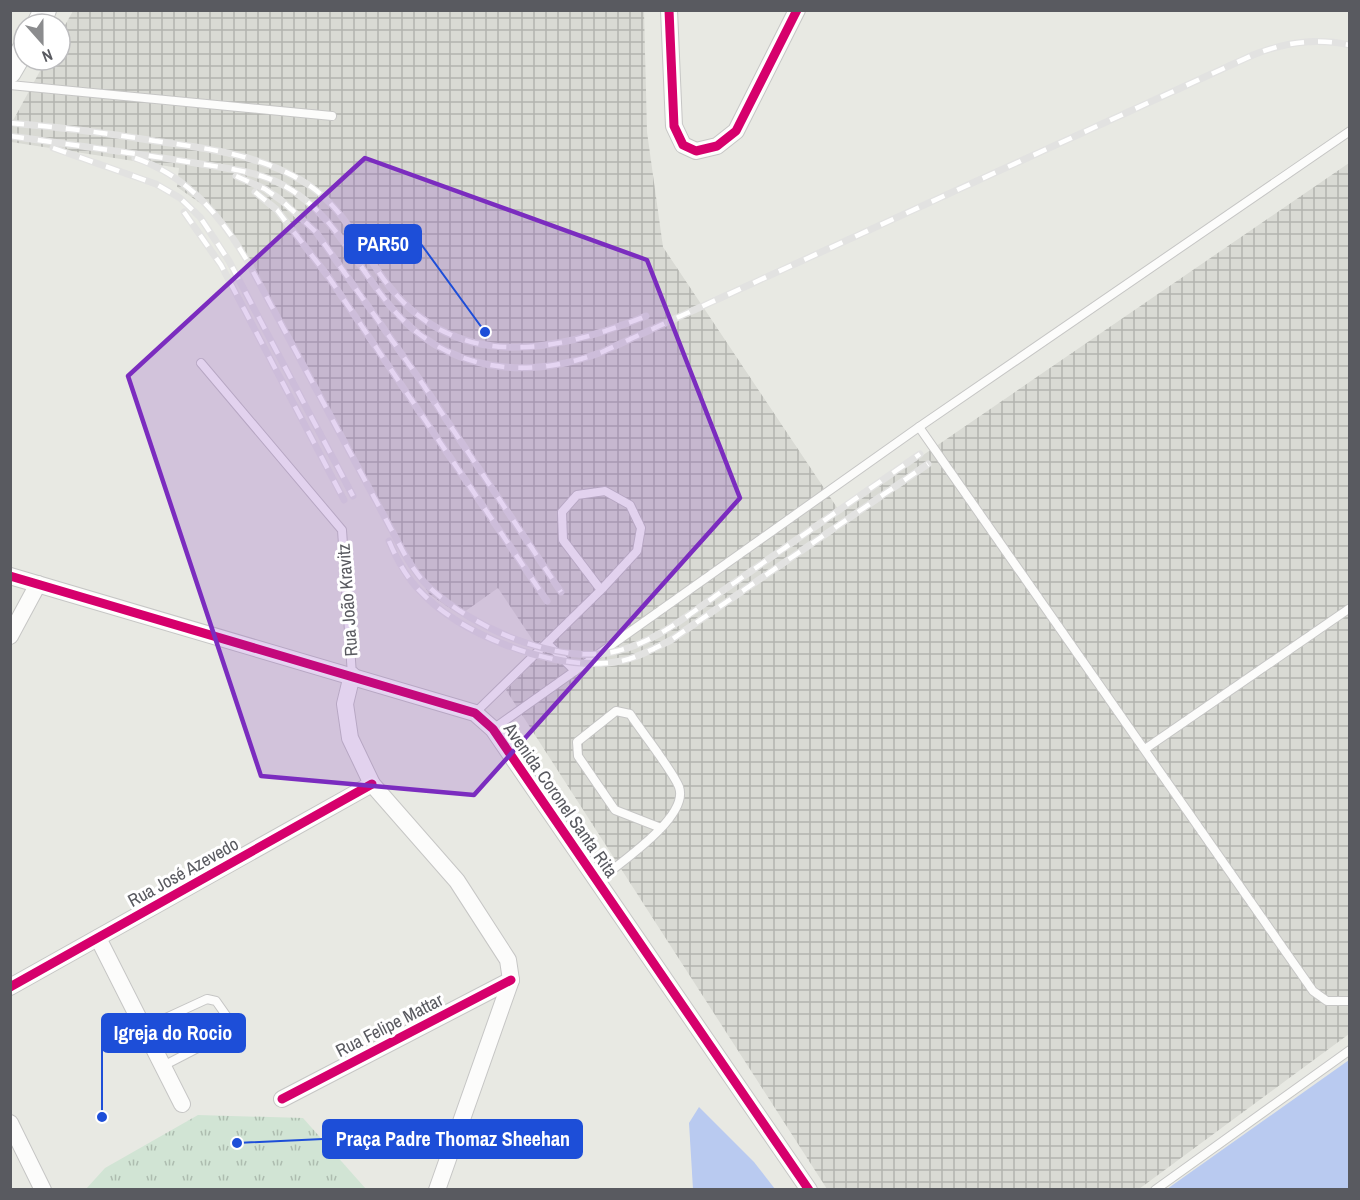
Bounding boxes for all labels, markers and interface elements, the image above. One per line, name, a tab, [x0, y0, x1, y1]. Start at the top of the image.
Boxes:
north arrow	[12, 12, 72, 72]
text: N	[39, 44, 56, 68]
callout: PAR50	[345, 225, 421, 263]
text: PAR50	[357, 230, 409, 257]
street label: Rua João Kravitz	[331, 543, 363, 657]
street label: Avenida Coronel Santa Rita	[498, 717, 624, 882]
street label: Rua José Azevedo	[123, 831, 243, 913]
street label: Rua Felipe Mattar	[331, 987, 447, 1063]
callout: Igreja do Rocio	[102, 1014, 245, 1052]
text: Igreja do Rocio	[114, 1019, 232, 1046]
callout: Praça Padre Thomaz Sheehan	[323, 1120, 582, 1158]
text: Praça Padre Thomaz Sheehan	[336, 1125, 570, 1152]

